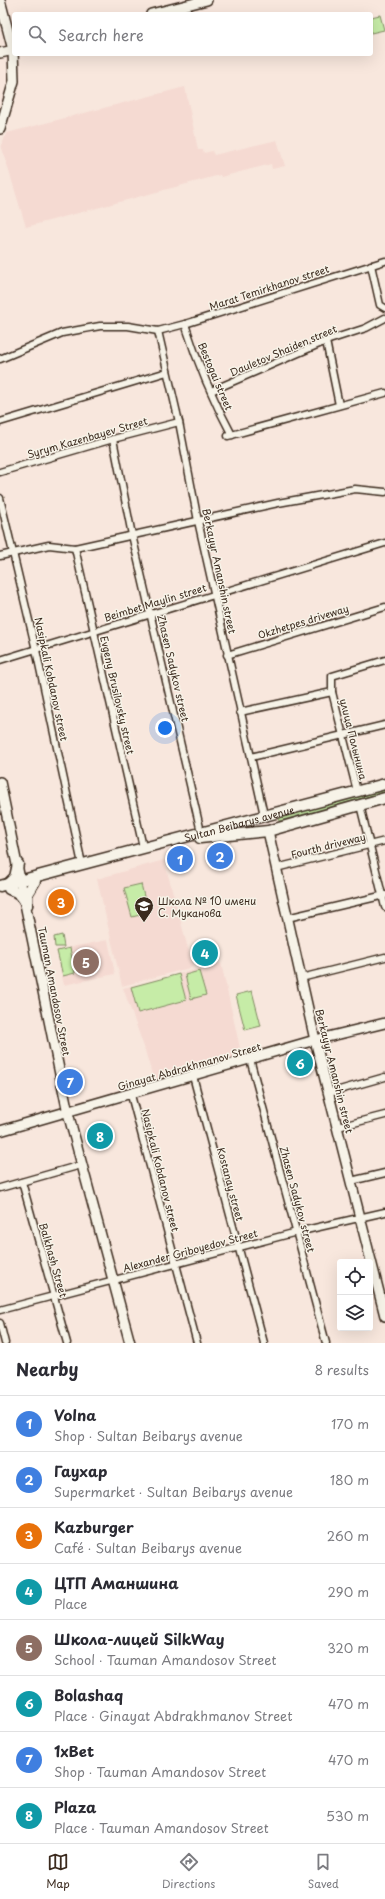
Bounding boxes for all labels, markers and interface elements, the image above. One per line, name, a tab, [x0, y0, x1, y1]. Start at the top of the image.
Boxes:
search box	[12, 12, 373, 56]
icon: search	[26, 23, 48, 45]
text: Search here	[58, 23, 144, 46]
street label: Marat Temirkhanov street	[207, 261, 331, 313]
street label: Dauletov Shaiden street	[227, 321, 339, 379]
street label: Bestogai street	[195, 340, 237, 412]
street label: Syrym Kazenbayev Street	[25, 413, 149, 462]
street label: Berkayyr Amanshin street	[199, 507, 241, 635]
street label: Beimbet Maylin street	[102, 579, 208, 626]
street label: Okzhetpes driveway	[256, 600, 351, 643]
street label: Zhasen Sadykov street	[154, 613, 194, 723]
street label: Nasipkali Kobdanov street	[32, 616, 72, 742]
street label: Evgeny Brusilovsky street	[97, 634, 139, 756]
street label: улица Полынина	[337, 697, 372, 782]
your location	[155, 718, 175, 738]
street label: Sultan Beibarys avenue	[182, 801, 296, 845]
street label: Fourth driveway	[289, 828, 367, 863]
pin: 2	[207, 841, 233, 871]
pin: 1	[167, 844, 193, 874]
pin: 3	[48, 887, 74, 917]
place label: Школа № 10 имени С. Муканова	[158, 893, 256, 921]
school or university icon: Школа № 10 имени С. Муканова	[133, 895, 155, 923]
street label: Tauman Amandosov Street	[35, 925, 75, 1057]
pin: 4	[192, 938, 218, 968]
pin: 5	[73, 947, 99, 977]
street label: Berkayyr Amanshin street	[312, 1007, 358, 1135]
street label: Ginayat Abdrakhmanov Street	[116, 1038, 262, 1094]
pin: 6	[287, 1048, 313, 1078]
pin: 7	[57, 1067, 83, 1097]
street label: Nasipkali Kobdanov street	[138, 1107, 184, 1233]
pin: 8	[87, 1121, 113, 1151]
street label: Zhasen Sadykov street	[277, 1144, 319, 1254]
street label: Kostanay street	[214, 1146, 248, 1222]
street label: Balkhash Street	[36, 1221, 72, 1299]
street label: Alexander Griboyedov Street	[121, 1225, 259, 1276]
map controls	[337, 1259, 373, 1331]
button: locate	[337, 1259, 373, 1295]
button: layers	[337, 1295, 373, 1331]
text: Nearby	[16, 1356, 78, 1382]
text: 8 results	[315, 1360, 369, 1379]
text: Volna	[54, 1403, 96, 1426]
text: 1	[26, 1414, 32, 1433]
text: 170 m	[331, 1414, 369, 1433]
text: Shop · Sultan Beibarys avenue	[54, 1426, 243, 1445]
text: Гаухар	[54, 1459, 107, 1482]
text: 2	[24, 1470, 34, 1489]
text: 180 m	[330, 1470, 369, 1489]
text: Supermarket · Sultan Beibarys avenue	[54, 1482, 293, 1501]
text: Kazburger	[54, 1515, 134, 1538]
text: 3	[25, 1526, 33, 1545]
text: 260 m	[327, 1526, 369, 1545]
text: Café · Sultan Beibarys avenue	[54, 1538, 242, 1557]
text: ЦТП Аманшина	[54, 1571, 179, 1594]
text: 4	[25, 1582, 33, 1601]
text: 290 m	[328, 1582, 369, 1601]
text: Place	[54, 1594, 87, 1613]
text: Школа-лицей SilkWay	[54, 1627, 224, 1650]
text: 5	[25, 1638, 33, 1657]
text: 320 m	[327, 1638, 369, 1657]
text: School · Tauman Amandosov Street	[54, 1650, 276, 1669]
text: Bolashaq	[54, 1683, 123, 1706]
text: 6	[24, 1694, 34, 1713]
text: 470 m	[328, 1694, 369, 1713]
text: Place · Ginayat Abdrakhmanov Street	[54, 1706, 293, 1725]
text: 1xBet	[54, 1739, 94, 1762]
text: 7	[25, 1750, 33, 1769]
text: 470 m	[328, 1750, 369, 1769]
text: Shop · Tauman Amandosov Street	[54, 1762, 266, 1781]
text: Plaza	[54, 1795, 97, 1818]
text: 8	[25, 1806, 33, 1825]
text: 530 m	[326, 1806, 369, 1825]
text: Place · Tauman Amandosov Street	[54, 1818, 269, 1837]
tab: Map	[46, 1851, 70, 1892]
tab: Directions	[162, 1851, 215, 1892]
tab: Saved	[308, 1851, 339, 1892]

